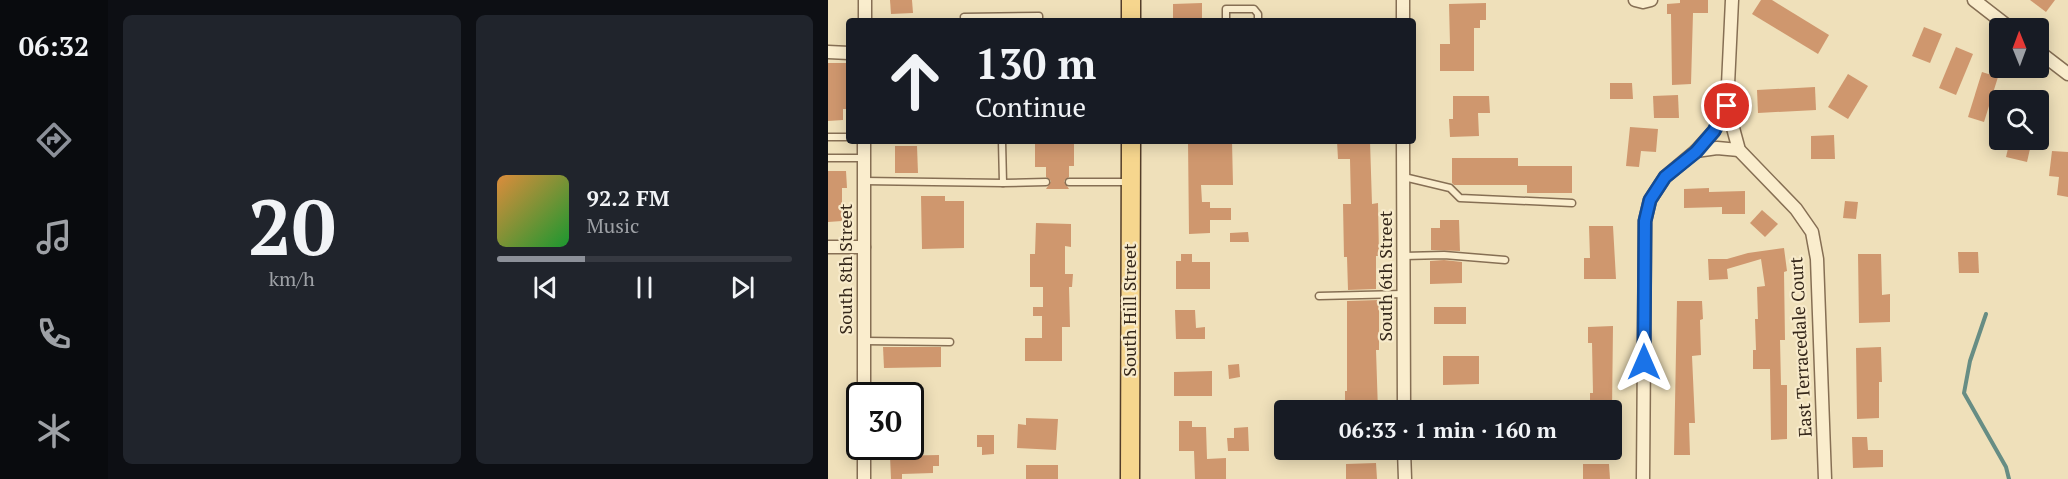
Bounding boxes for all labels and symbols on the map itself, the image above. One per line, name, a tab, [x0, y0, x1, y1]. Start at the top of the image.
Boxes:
north arrow	[1989, 18, 2049, 78]
pin	[1701, 80, 1752, 131]
street label: South 8th Street	[833, 203, 857, 334]
street label: South 6th Street	[1373, 210, 1397, 341]
street label: South Hill Street	[1117, 243, 1141, 377]
street label: East Terracedale Court	[1783, 256, 1817, 438]
position arrow	[1612, 330, 1676, 394]
speed limit sign: 30	[846, 382, 924, 460]

